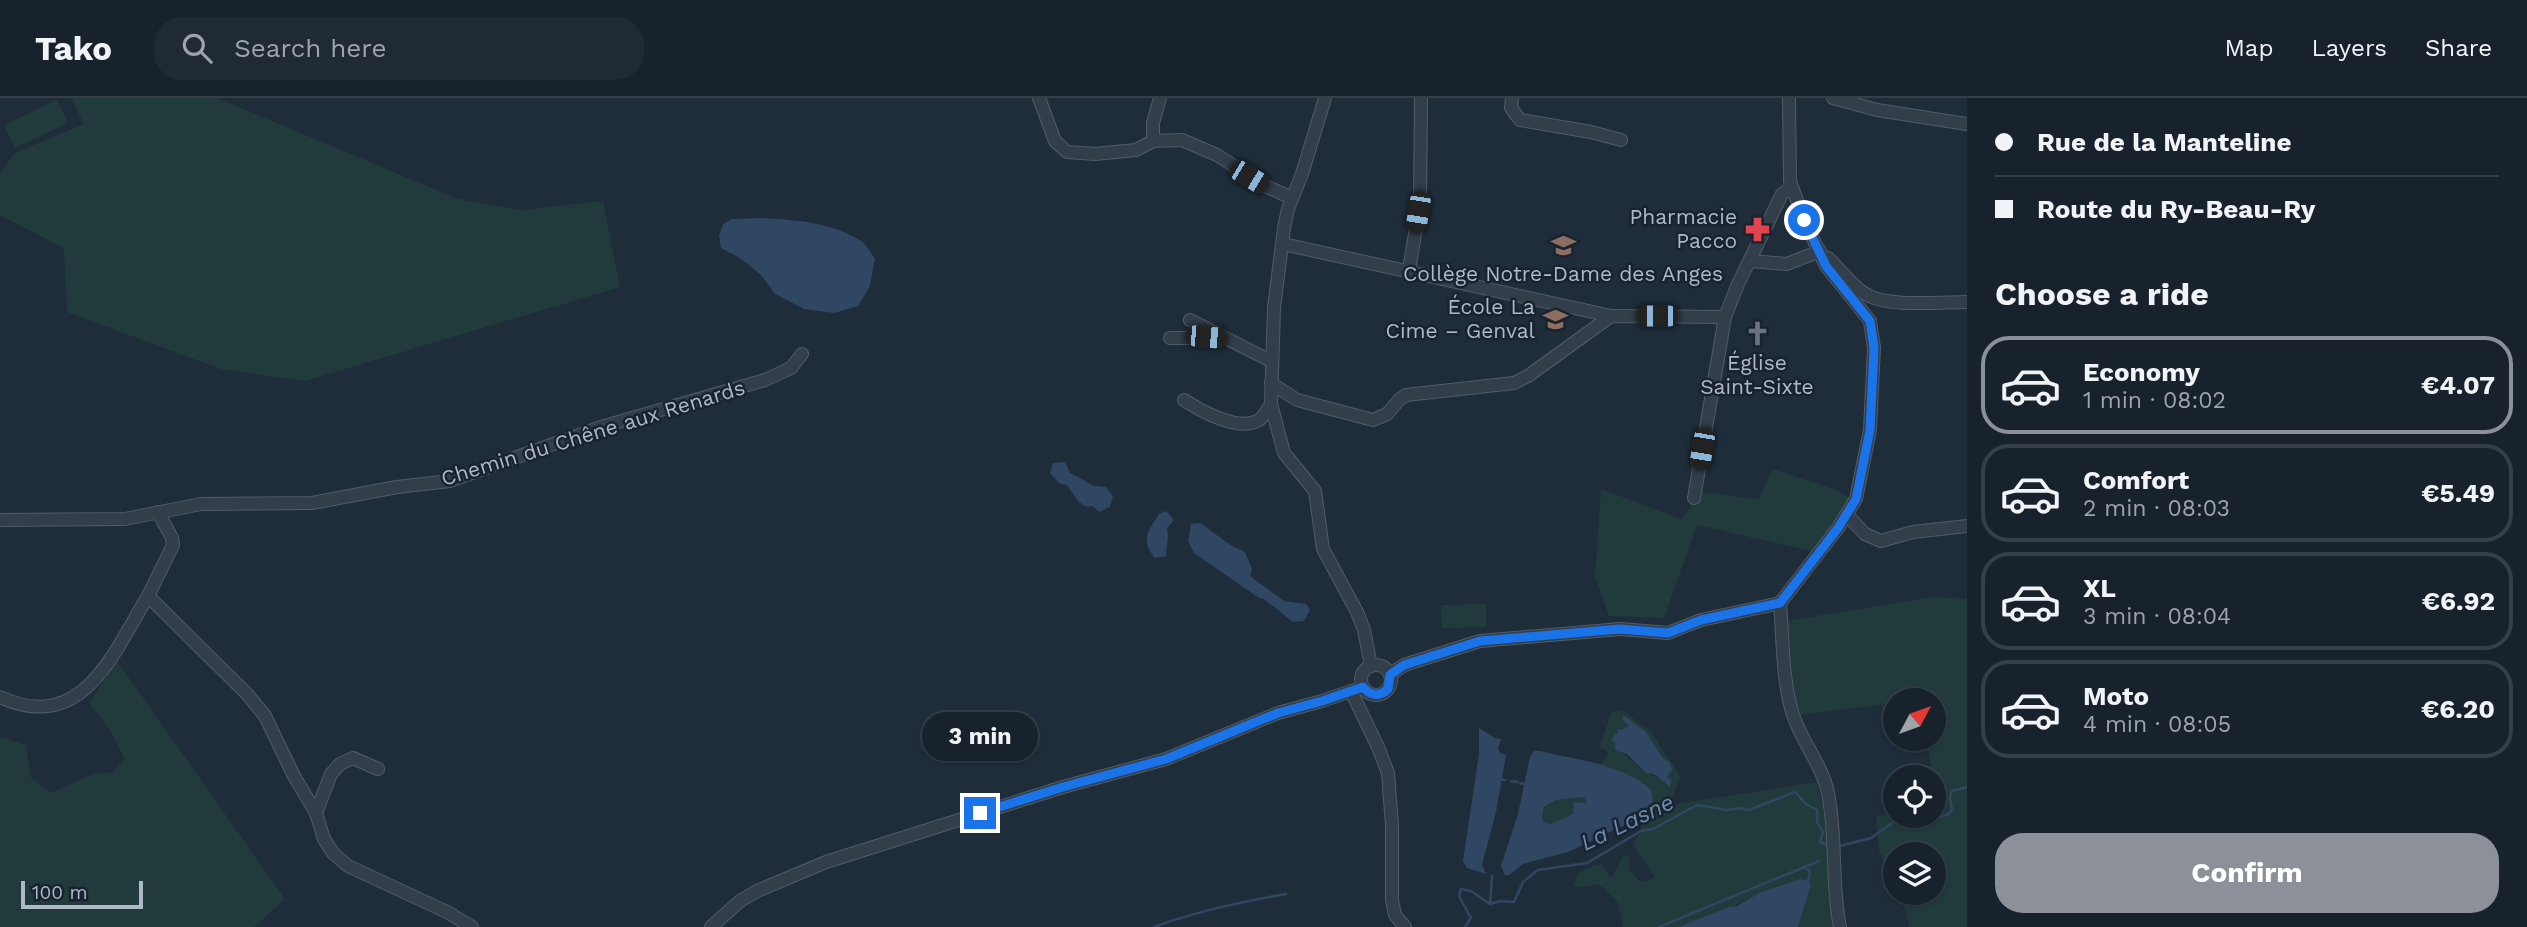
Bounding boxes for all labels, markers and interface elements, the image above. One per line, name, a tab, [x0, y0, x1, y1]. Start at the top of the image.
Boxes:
search box	[154, 17, 644, 80]
text: Tako	[35, 29, 112, 68]
icon: search	[178, 29, 216, 67]
text: Search here	[234, 33, 387, 63]
text: Map	[2225, 34, 2273, 62]
text: Layers	[2311, 34, 2387, 62]
text: Share	[2425, 34, 2492, 62]
text: Rue de la Manteline	[2037, 127, 2292, 157]
car	[1226, 157, 1273, 197]
car	[1405, 190, 1432, 234]
text: Route du Ry-Beau-Ry	[2037, 194, 2315, 224]
place label: Pharmacie Pacco	[1629, 204, 1737, 253]
route start	[1788, 204, 1820, 236]
pharmacy icon: Pharmacie Pacco	[1743, 215, 1771, 243]
school or university icon: Collège Notre-Dame des Anges	[1549, 231, 1577, 259]
place label: Collège Notre-Dame des Anges	[1403, 261, 1723, 286]
text: Choose a ride	[1995, 275, 2209, 313]
place label: École La Cime – Genval	[1386, 294, 1536, 343]
school or university icon: École La Cime – Genval	[1541, 305, 1569, 333]
car	[1637, 306, 1679, 327]
church icon: Église Saint-Sixte	[1743, 320, 1771, 348]
car	[1185, 325, 1228, 349]
place label: Église Saint-Sixte	[1700, 350, 1814, 399]
icon: car	[1999, 354, 2062, 417]
text: Economy	[2083, 357, 2200, 387]
text: €4.07	[2421, 370, 2495, 400]
street label: Chemin du Chêne aux Renards	[438, 374, 748, 491]
text: 1 min · 08:02	[2083, 387, 2226, 414]
car	[1689, 426, 1716, 472]
icon: car	[1999, 462, 2062, 525]
text: Comfort	[2083, 465, 2189, 495]
text: €5.49	[2421, 478, 2495, 508]
text: 2 min · 08:03	[2083, 495, 2230, 522]
icon: car	[1999, 570, 2062, 633]
text: XL	[2083, 573, 2116, 603]
text: €6.92	[2422, 586, 2495, 616]
text: 3 min · 08:04	[2083, 603, 2231, 630]
icon: car	[1999, 678, 2062, 741]
text: Moto	[2083, 681, 2149, 711]
north arrow	[1883, 688, 1946, 751]
map controls	[1883, 688, 1946, 905]
text: €6.20	[2421, 694, 2495, 724]
text: 4 min · 08:05	[2083, 711, 2231, 738]
callout: 3 min	[922, 712, 1038, 760]
text: 3 min	[949, 723, 1011, 750]
button: locate	[1883, 765, 1946, 828]
water label: La Lasne	[1576, 788, 1678, 857]
route end	[964, 797, 996, 829]
button: Confirm	[1995, 833, 2499, 913]
button: layers	[1883, 842, 1946, 905]
scale bar	[21, 878, 144, 910]
text: 100 m	[32, 881, 88, 904]

